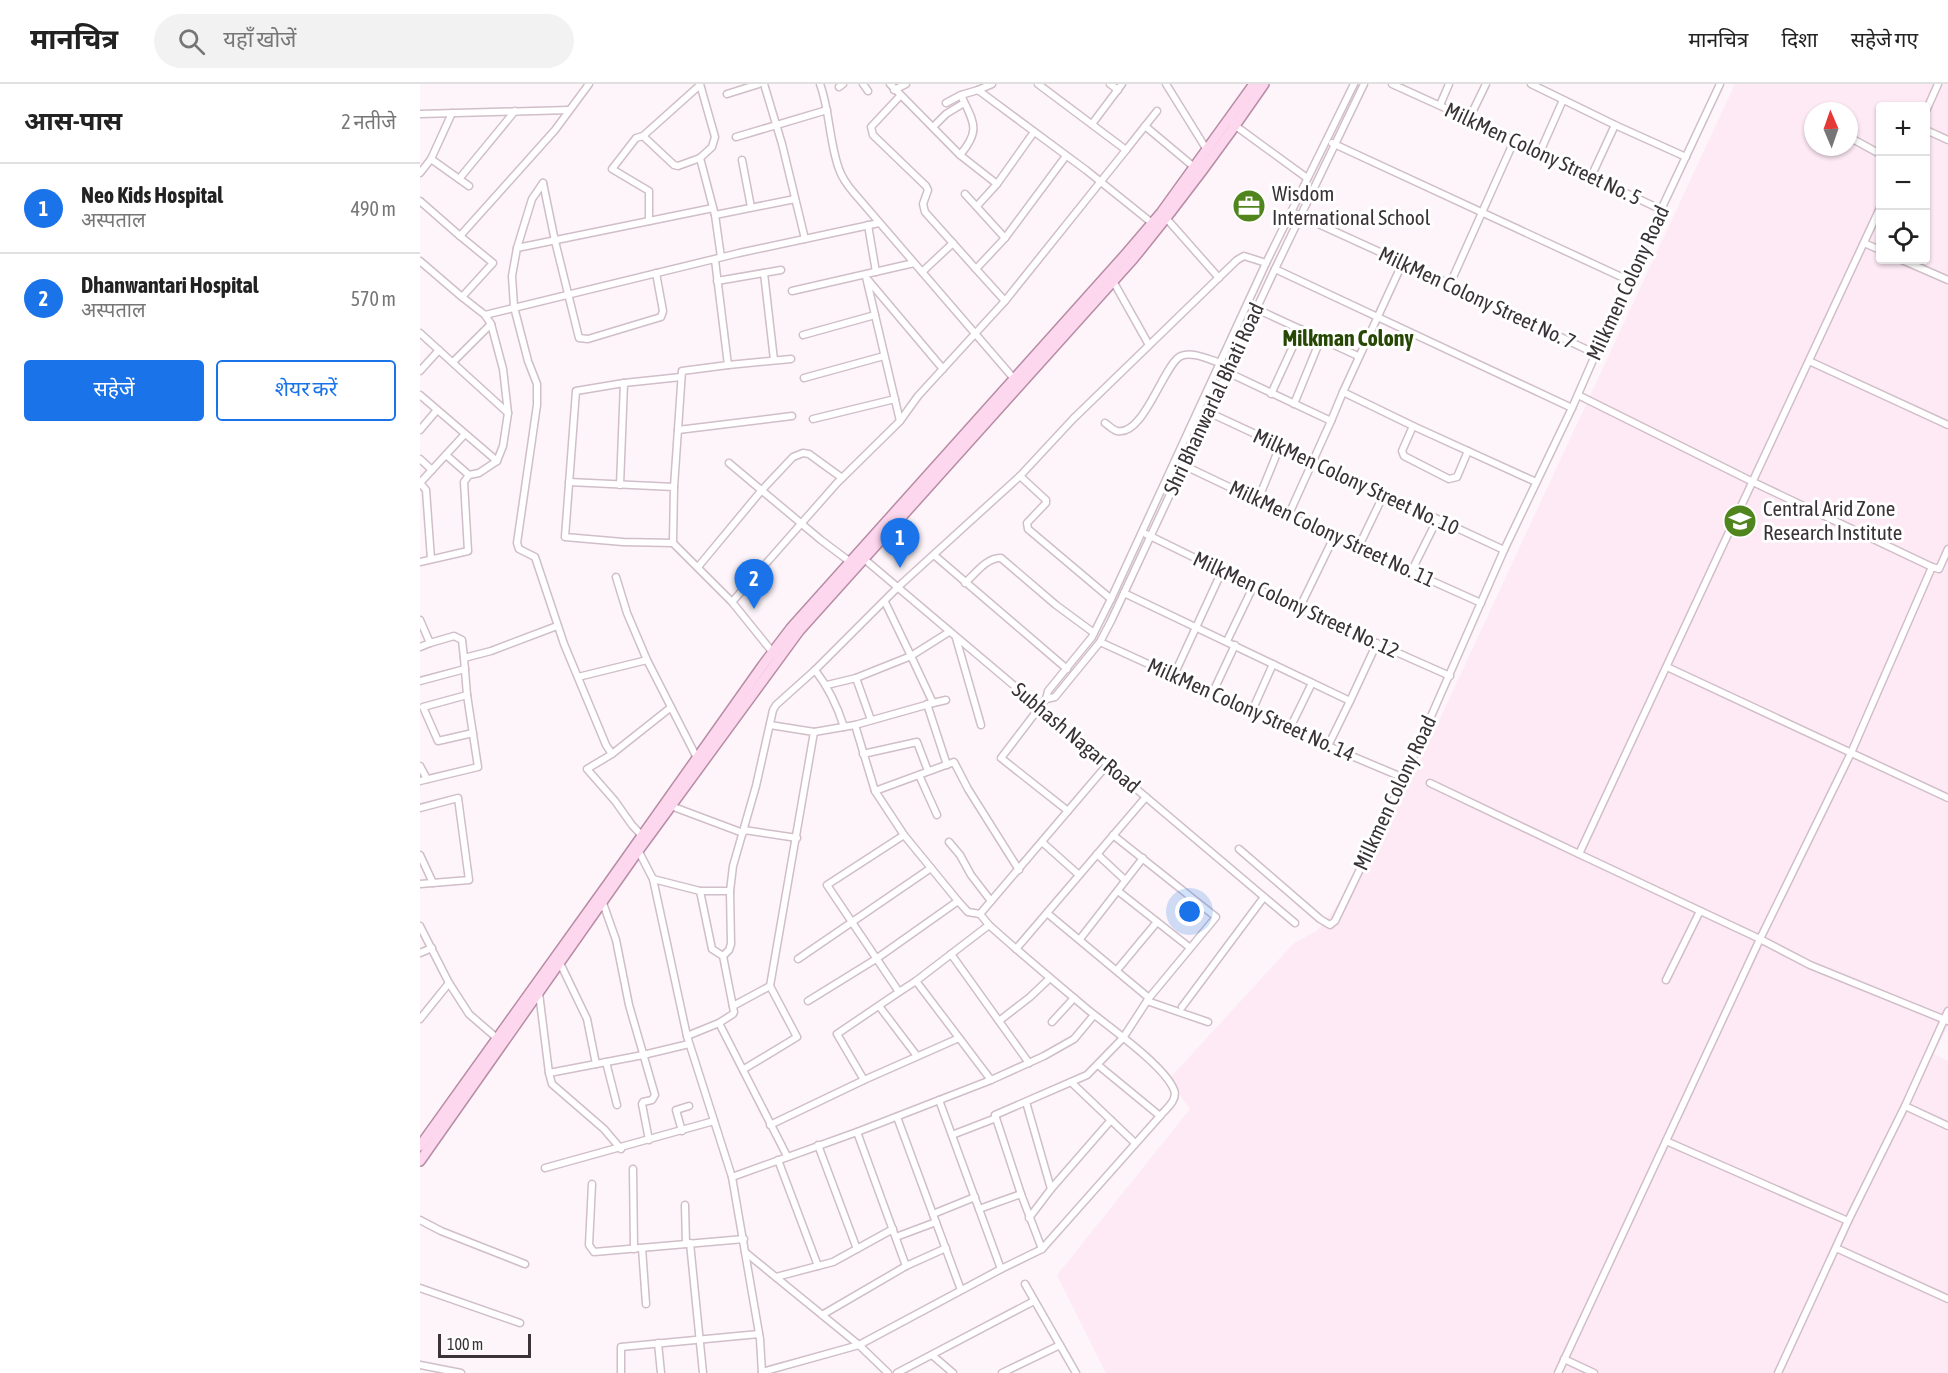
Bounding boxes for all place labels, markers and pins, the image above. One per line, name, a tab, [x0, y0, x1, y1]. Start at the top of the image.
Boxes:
place label: Wisdom International School	[1272, 181, 1431, 229]
office icon: Wisdom International School	[1231, 188, 1267, 224]
place label: Central Arid Zone Research Institute	[1763, 496, 1902, 544]
school or university icon: Central Arid Zone Research Institute	[1722, 503, 1758, 539]
pin: 1	[880, 518, 920, 568]
pin: 2	[734, 560, 774, 609]

